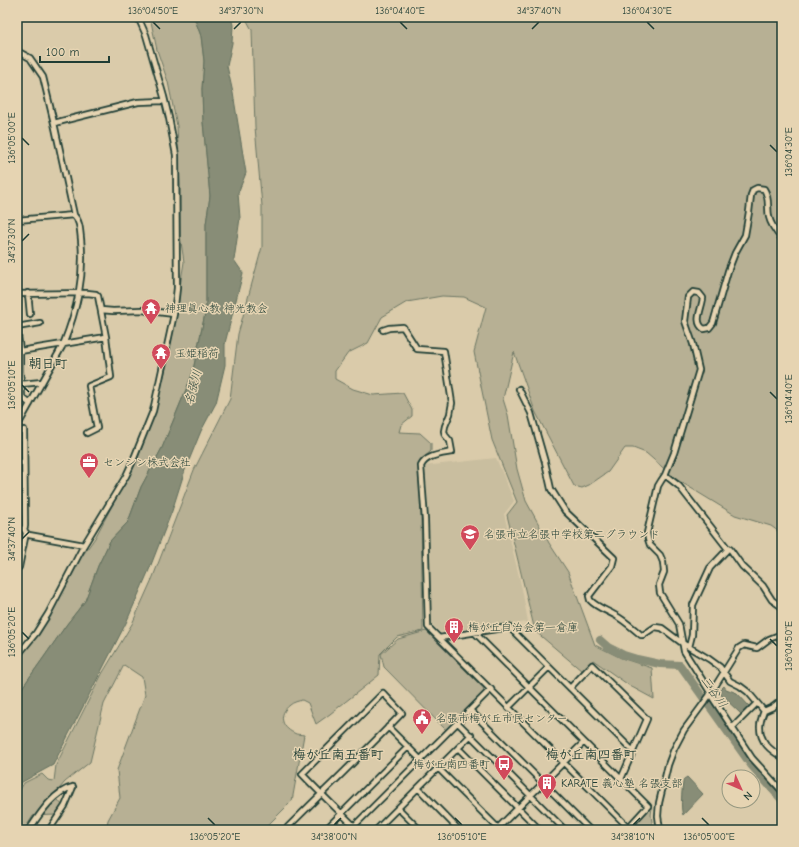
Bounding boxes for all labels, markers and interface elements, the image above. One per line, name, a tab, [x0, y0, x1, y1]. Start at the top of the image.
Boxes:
text: 136°04'50"E	[128, 5, 178, 17]
text: 34°37'30"N	[219, 5, 263, 17]
text: 136°04'40"E	[375, 5, 425, 17]
text: 34°37'40"N	[517, 5, 561, 17]
text: 136°04'30"E	[622, 5, 672, 17]
scale bar	[40, 38, 109, 64]
text: 100 m	[46, 45, 79, 59]
text: 136°05'00"E	[6, 112, 18, 164]
text: 136°04'30"E	[783, 127, 795, 177]
text: 34°37'30"N	[6, 219, 18, 263]
temple icon: 神理眞心教 神光教会	[140, 297, 162, 325]
place label: 神理眞心教 神光教会	[165, 302, 268, 315]
temple icon: 玉姫稲荷	[150, 342, 172, 370]
place label: 玉姫稲荷	[175, 347, 219, 360]
district label: 朝日町	[28, 356, 68, 371]
text: 136°05'10"E	[6, 360, 18, 410]
water label: 名張川	[182, 368, 204, 406]
text: 136°04'40"E	[783, 374, 795, 424]
office icon: センシン株式会社	[78, 451, 100, 479]
place label: センシン株式会社	[103, 456, 191, 469]
text: 34°37'40"N	[6, 517, 18, 561]
school or university icon: 名張市立名張中学校第二グラウンド	[459, 523, 481, 551]
place label: 名張市立名張中学校第二グラウンド	[484, 528, 660, 541]
text: 136°05'20"E	[6, 607, 18, 657]
building icon: 梅が丘自治会第一倉庫	[443, 616, 465, 644]
place label: 梅が丘自治会第一倉庫	[468, 621, 578, 634]
text: 136°04'50"E	[783, 621, 795, 671]
water label: 三谷川	[698, 673, 730, 711]
public building icon: 名張市梅が丘市民センター	[411, 707, 433, 735]
place label: 名張市梅が丘市民センター	[436, 712, 568, 725]
district label: 梅が丘南五番町	[292, 747, 384, 762]
district label: 梅が丘南四番町	[545, 747, 637, 762]
bus stop icon: 梅が丘南四番町	[493, 753, 515, 781]
place label: 梅が丘南四番町	[413, 758, 490, 771]
north arrow	[721, 769, 761, 809]
building icon: KARATE 義心塾 名張支部	[536, 772, 558, 800]
place label: KARATE 義心塾 名張支部	[561, 777, 682, 790]
text: N	[741, 789, 755, 803]
text: 136°05'20"E	[190, 831, 240, 843]
text: 34°38'00"N	[311, 831, 357, 843]
text: 136°05'10"E	[437, 831, 487, 843]
text: 34°38'10"N	[611, 831, 655, 843]
text: 136°05'00"E	[683, 831, 735, 843]

